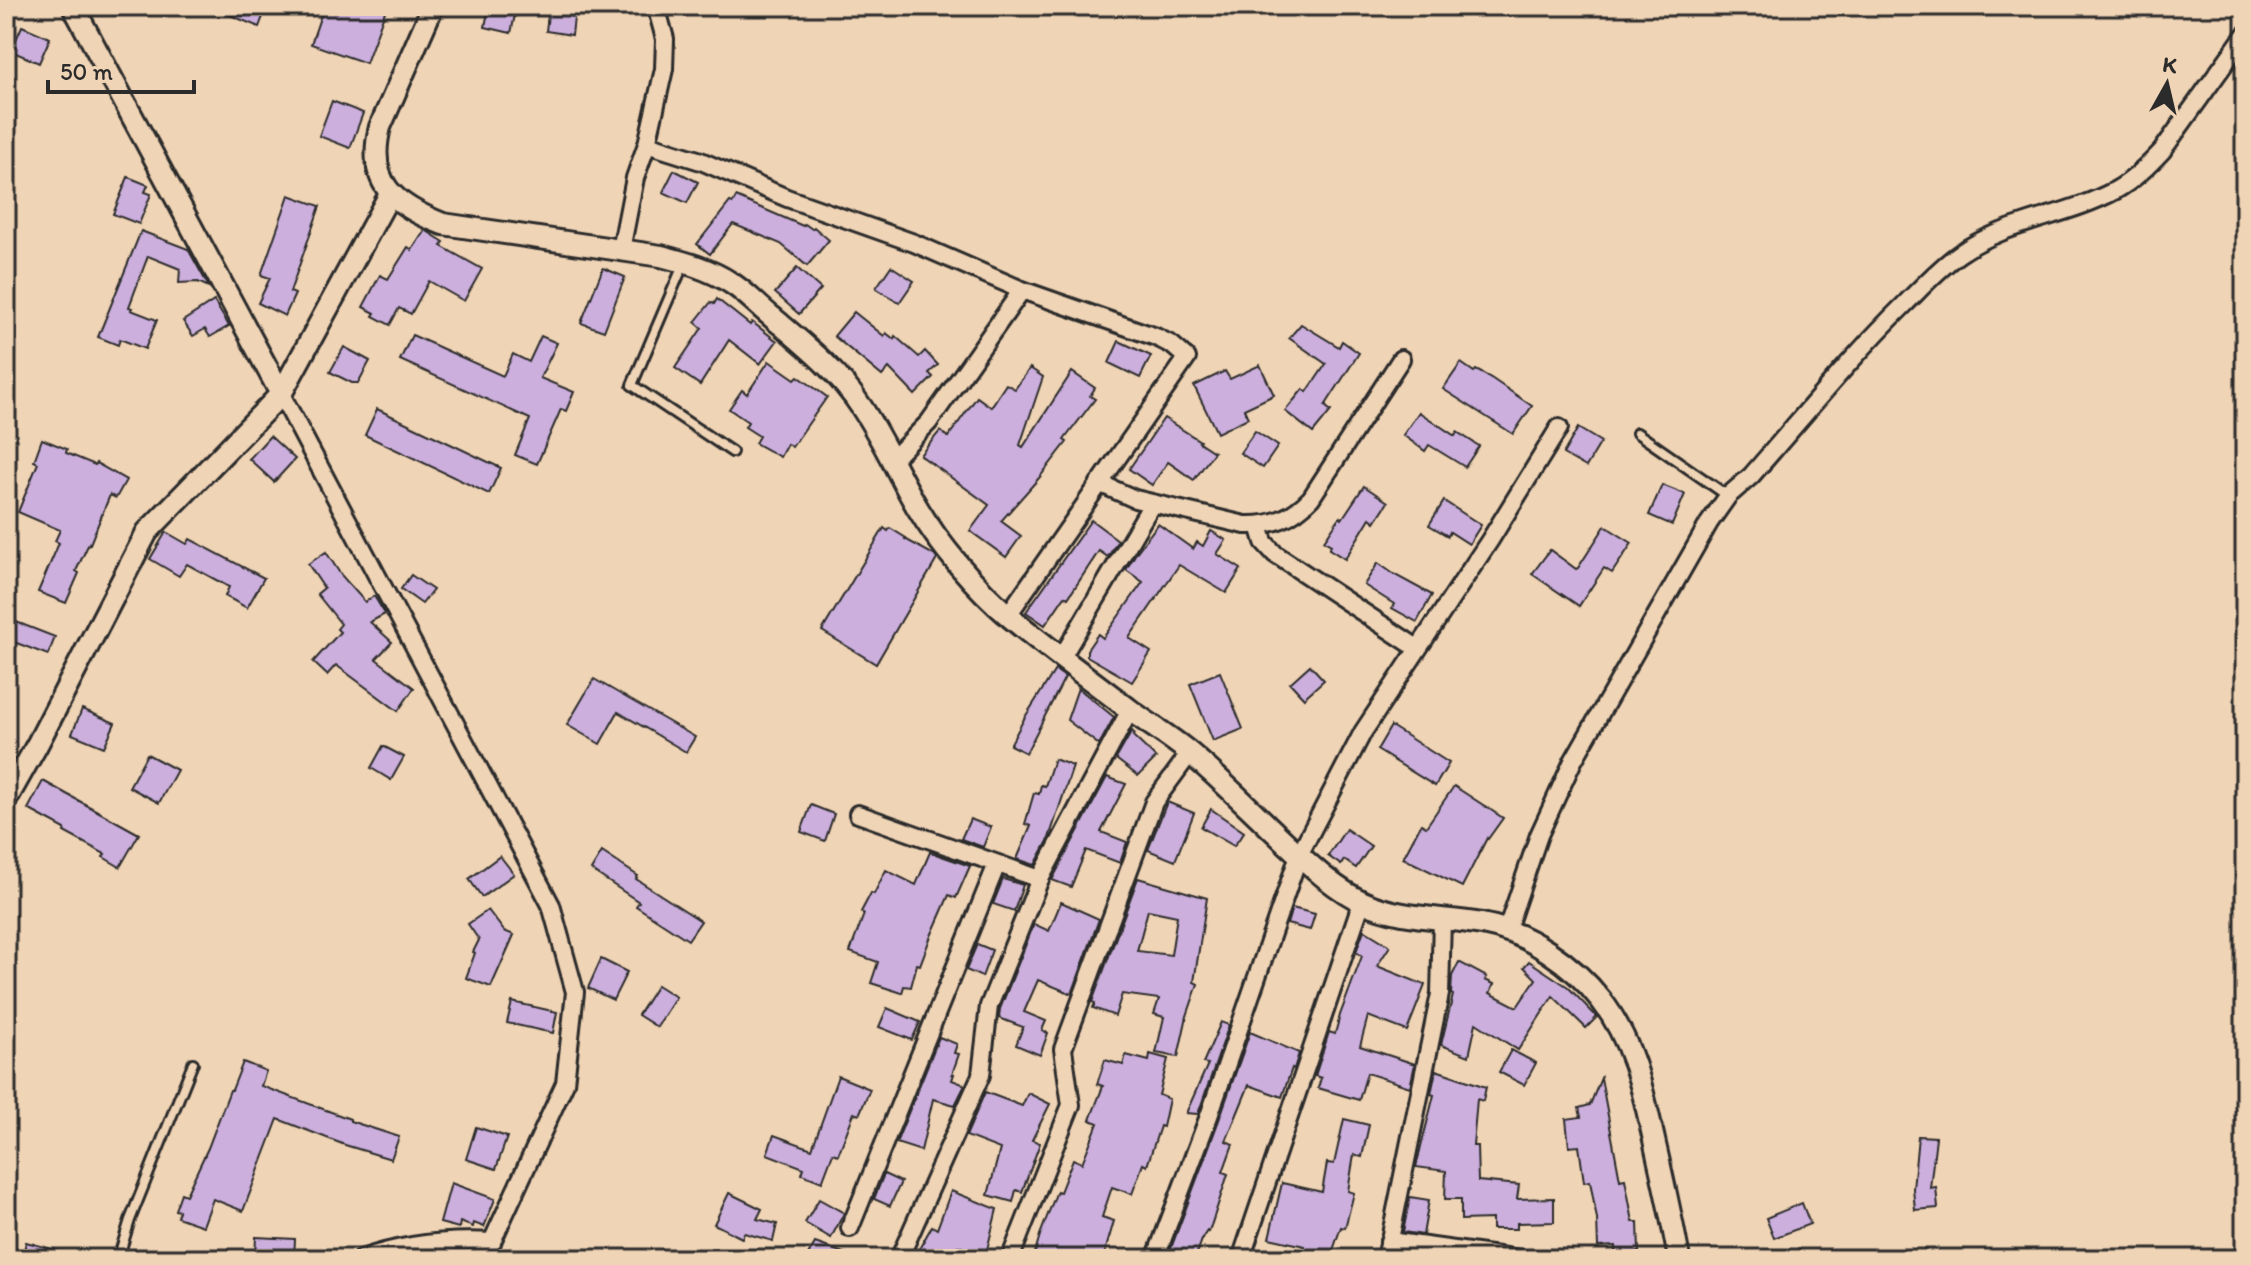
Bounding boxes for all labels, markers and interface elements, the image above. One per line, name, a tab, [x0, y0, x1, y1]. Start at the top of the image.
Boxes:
scale bar	[48, 44, 194, 94]
north arrow	[2127, 44, 2207, 124]
text: K	[2161, 50, 2179, 79]
text: 50 m	[60, 57, 113, 86]

